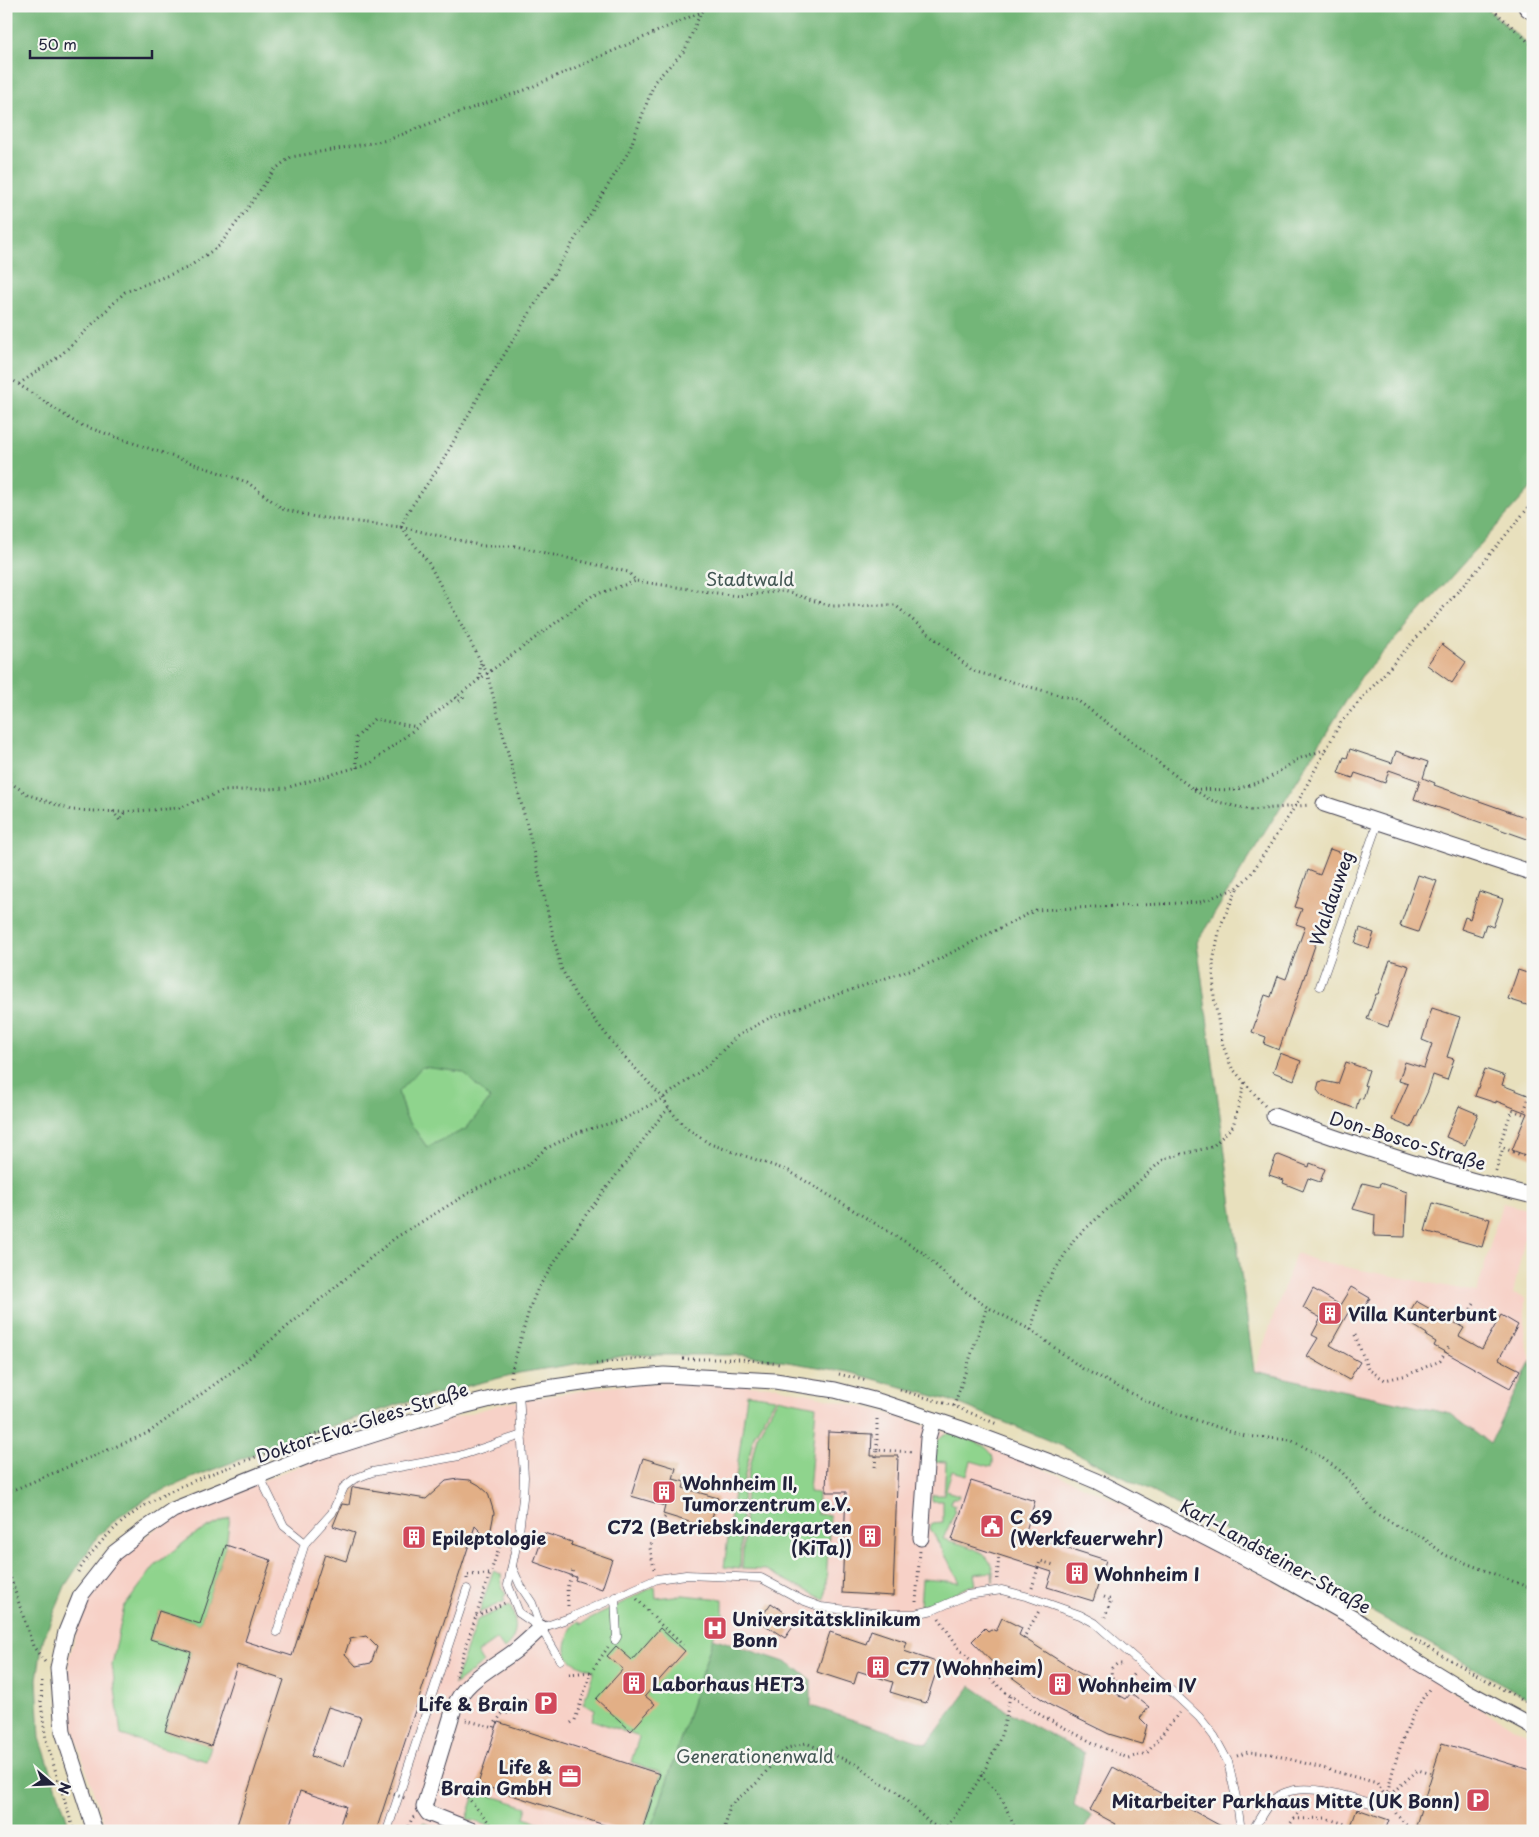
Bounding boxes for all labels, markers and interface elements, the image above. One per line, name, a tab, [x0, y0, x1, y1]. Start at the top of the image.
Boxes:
scale bar	[30, 28, 152, 60]
text: 50 m	[38, 32, 77, 55]
park label: Stadtwald	[706, 565, 794, 592]
street label: Waldauweg	[1302, 847, 1360, 949]
street label: Don-Bosco-Straße	[1327, 1103, 1489, 1177]
building icon: Villa Kunterbunt	[1317, 1300, 1343, 1326]
place label: Villa Kunterbunt	[1348, 1300, 1497, 1327]
street label: Doktor-Eva-Glees-Straße	[252, 1375, 472, 1469]
place label: Wohnheim II, Tumorzentrum e.V.	[682, 1469, 851, 1517]
building icon: Wohnheim II, Tumorzentrum e.V.	[651, 1479, 677, 1505]
street label: Karl-Landsteiner-Straße	[1176, 1492, 1376, 1620]
place label: C 69 (Werkfeuerwehr)	[1010, 1503, 1163, 1551]
place label: C72 (Betriebskindergarten (KiTa))	[607, 1513, 852, 1561]
public building icon: C 69 (Werkfeuerwehr)	[979, 1513, 1005, 1539]
building icon: C72 (Betriebskindergarten (KiTa))	[857, 1523, 883, 1549]
building icon: Epileptologie	[401, 1524, 427, 1550]
place label: Epileptologie	[432, 1524, 546, 1551]
building icon: Wohnheim I	[1064, 1560, 1090, 1586]
place label: Wohnheim I	[1094, 1560, 1200, 1587]
place label: Universitätsklinikum Bonn	[732, 1605, 921, 1653]
hospital icon: Universitätsklinikum Bonn	[702, 1615, 728, 1641]
building icon: C77 (Wohnheim)	[865, 1654, 891, 1680]
place label: C77 (Wohnheim)	[896, 1654, 1043, 1681]
building icon: Laborhaus HET3	[621, 1670, 647, 1696]
place label: Laborhaus HET3	[652, 1670, 805, 1697]
building icon: Wohnheim IV	[1047, 1671, 1073, 1697]
place label: Wohnheim IV	[1078, 1671, 1197, 1698]
place label: Life & Brain	[419, 1690, 528, 1717]
parking icon: Life & Brain	[533, 1690, 559, 1716]
park label: Generationenwald	[676, 1742, 834, 1769]
place label: Life & Brain GmbH	[440, 1753, 552, 1801]
north arrow	[28, 1760, 78, 1810]
office icon: Life & Brain GmbH	[557, 1763, 583, 1789]
text: N	[53, 1780, 76, 1797]
place label: Mitarbeiter Parkhaus Mitte (UK Bonn)	[1112, 1787, 1460, 1814]
parking icon: Mitarbeiter Parkhaus Mitte (UK Bonn)	[1465, 1787, 1491, 1813]

